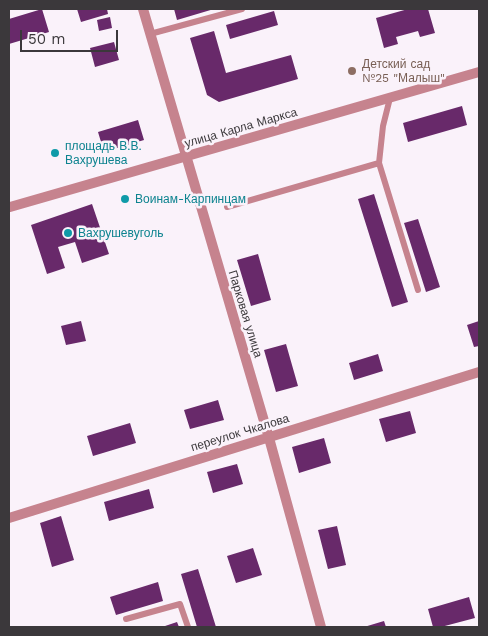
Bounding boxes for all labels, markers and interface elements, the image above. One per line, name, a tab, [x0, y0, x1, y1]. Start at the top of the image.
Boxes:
scale bar	[22, 20, 120, 52]
text: 50 m	[28, 30, 65, 48]
place label: Детский сад №25 "Малыш"	[362, 57, 445, 85]
marker: Детский сад №25 "Малыш"	[346, 65, 358, 77]
street label: улица Карла Маркса	[183, 105, 299, 151]
place label: площадь В.В. Вахрушева	[65, 139, 142, 167]
marker: площадь В.В. Вахрушева	[49, 147, 61, 159]
place label: Воинам-Карпинцам	[135, 192, 246, 206]
marker: Воинам-Карпинцам	[119, 193, 131, 205]
place label: Вахрушевуголь	[78, 226, 163, 240]
marker: Вахрушевуголь	[62, 227, 74, 239]
street label: Парковая улица	[225, 269, 265, 359]
street label: переулок Чкалова	[189, 411, 291, 455]

